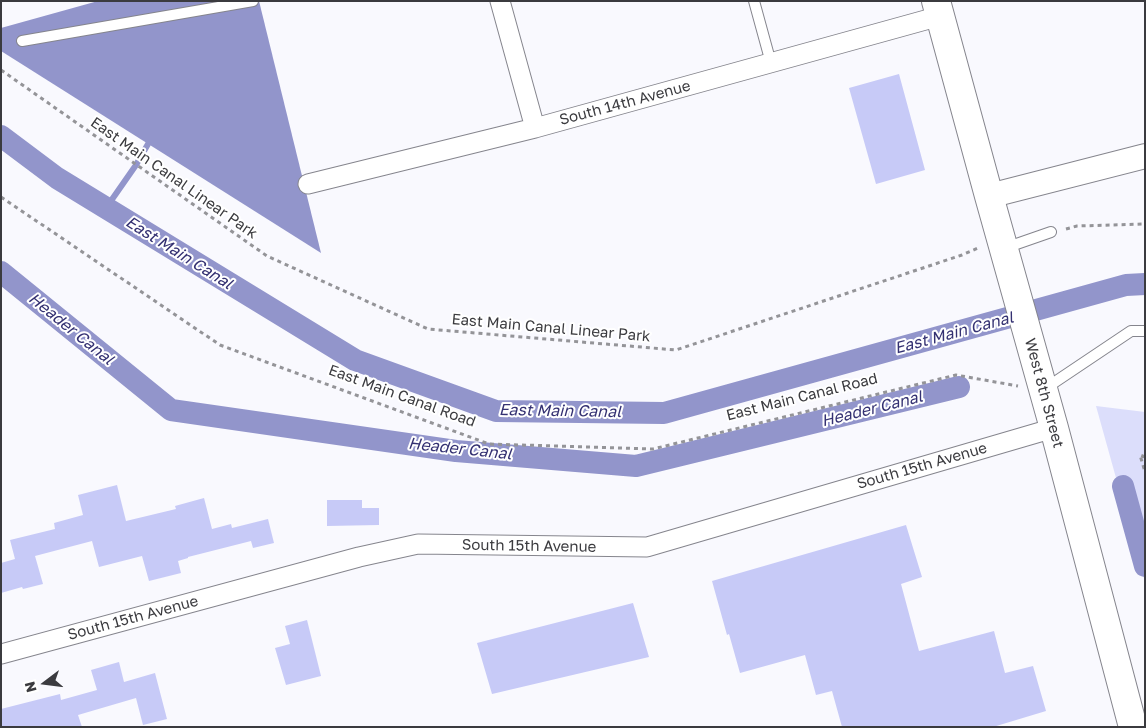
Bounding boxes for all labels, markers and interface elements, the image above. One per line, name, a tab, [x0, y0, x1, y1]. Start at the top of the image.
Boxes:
street label: South 14th Avenue	[557, 77, 693, 129]
street label: East Main Canal Linear Park	[87, 113, 261, 243]
water label: East Main Canal	[122, 212, 236, 294]
water label: Header Canal	[25, 289, 117, 369]
water label: East Main Canal	[892, 308, 1016, 358]
street label: East Main Canal Linear Park	[451, 310, 651, 346]
street label: West 8th Street	[1021, 336, 1067, 450]
street label: East Main Canal Road	[326, 361, 478, 431]
street label: East Main Canal Road	[725, 369, 879, 425]
water label: Header Canal	[819, 387, 925, 431]
water label: East Main Canal	[499, 400, 621, 422]
water label: Header Canal	[407, 434, 513, 464]
street label: South 15th Avenue	[855, 439, 989, 493]
street label: South 15th Avenue	[462, 536, 596, 556]
street label: South 15th Avenue	[66, 592, 200, 644]
north arrow	[20, 658, 70, 708]
text: N	[20, 680, 40, 694]

